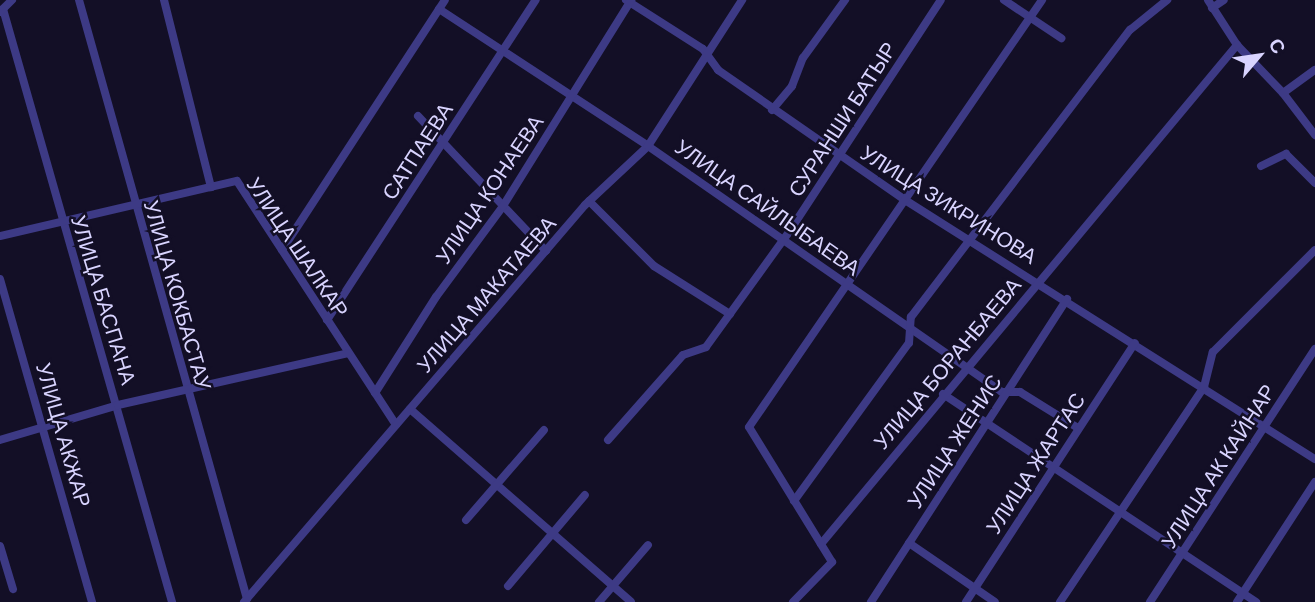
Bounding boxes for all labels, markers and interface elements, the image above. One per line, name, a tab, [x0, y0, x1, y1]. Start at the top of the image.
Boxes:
north arrow	[1224, 21, 1294, 91]
text: С	[1264, 34, 1291, 57]
street label: СУРАНШИ БАТЫР	[783, 37, 901, 201]
street label: САТПАЕВА	[376, 98, 458, 204]
street label: УЛИЦА КОНАЕВА	[430, 110, 548, 268]
street label: УЛИЦА САЙЛЫБАЕВА	[671, 134, 865, 280]
street label: УЛИЦА ЗИКРИНОВА	[856, 139, 1042, 269]
street label: УЛИЦА ШАЛКАР	[242, 172, 354, 322]
street label: УЛИЦА КОКБАСТАУ	[139, 197, 217, 393]
street label: УЛИЦА МАКАТАЕВА	[411, 211, 561, 377]
street label: УЛИЦА БАСПАНА	[66, 212, 142, 388]
street label: УЛИЦА БОРАНБАЕВА	[868, 272, 1026, 454]
street label: УЛИЦА АКЖАР	[31, 360, 97, 510]
street label: УЛИЦА ЖЕНИС	[901, 370, 1007, 512]
street label: УЛИЦА АК КАЙНАР	[1156, 379, 1280, 553]
street label: УЛИЦА ЖАРТАС	[980, 388, 1090, 538]

